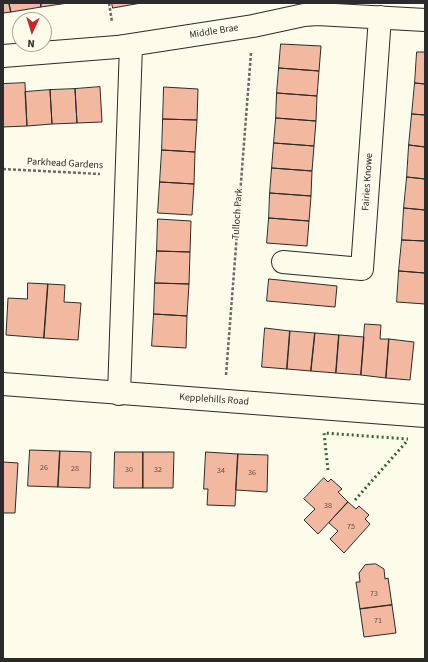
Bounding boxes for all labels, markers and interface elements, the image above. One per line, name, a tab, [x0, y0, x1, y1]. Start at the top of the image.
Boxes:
north arrow	[12, 12, 52, 52]
street label: Middle Brae	[189, 22, 239, 42]
text: N	[27, 36, 35, 51]
street label: Fairies Knowe	[360, 153, 376, 211]
street label: Parkhead Gardens	[27, 156, 103, 172]
street label: Tulloch Park	[230, 188, 246, 240]
street label: Kepplehills Road	[179, 392, 249, 408]
house number: 26	[40, 463, 48, 473]
house number: 28	[71, 464, 79, 474]
house number: 30	[125, 465, 133, 475]
house number: 32	[154, 465, 162, 475]
house number: 34	[217, 466, 225, 476]
house number: 36	[248, 468, 256, 478]
house number: 38	[324, 501, 332, 511]
house number: 75	[347, 522, 355, 532]
house number: 73	[370, 589, 378, 599]
house number: 71	[374, 616, 382, 626]

